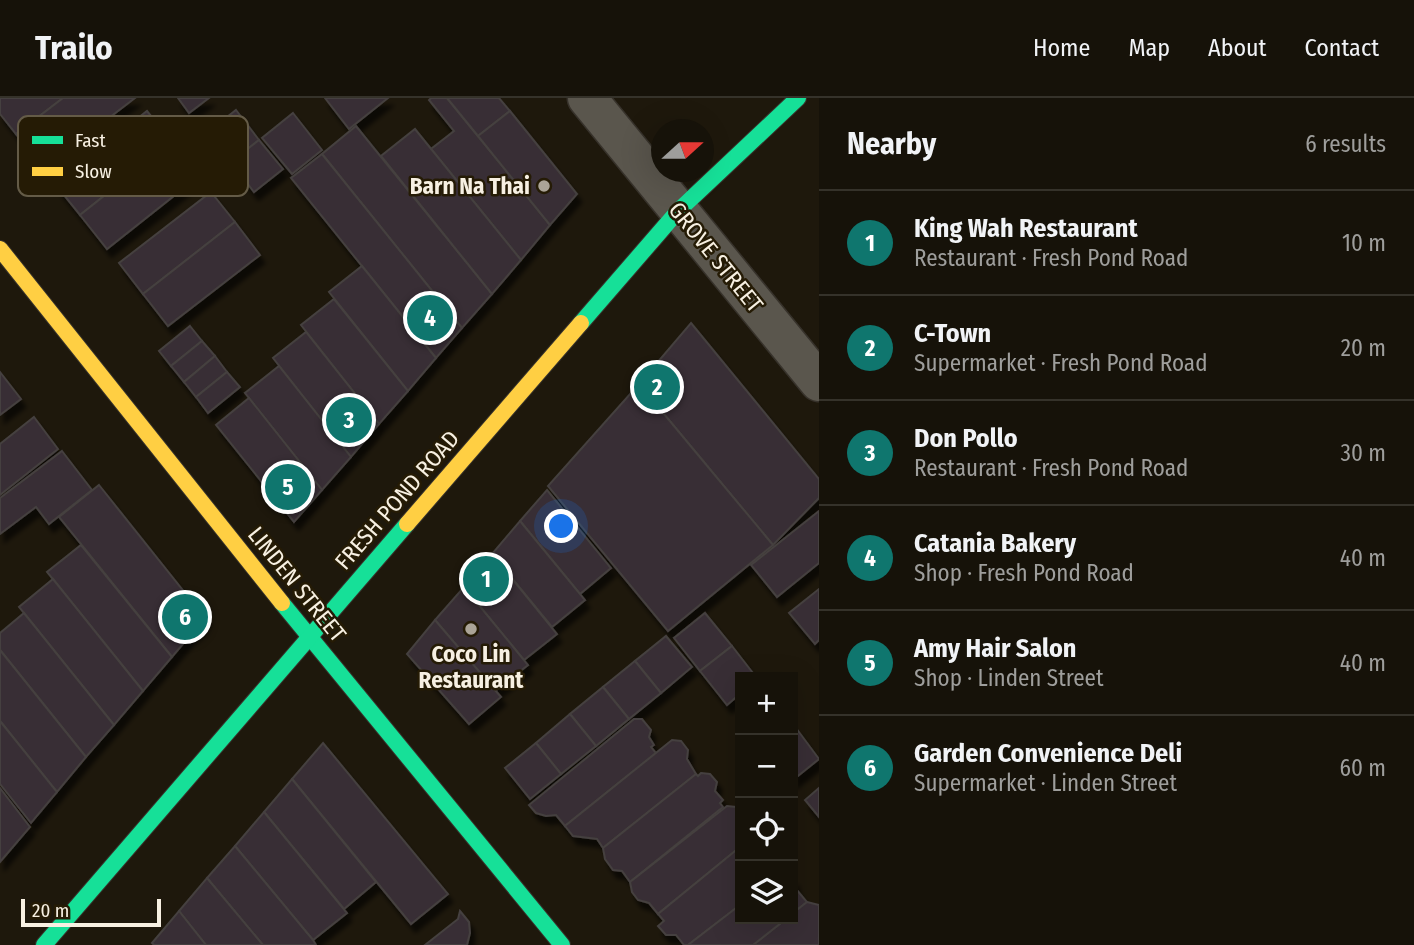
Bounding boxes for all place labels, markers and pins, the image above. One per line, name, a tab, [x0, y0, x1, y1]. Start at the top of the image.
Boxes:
place label: Barn Na Thai	[410, 172, 530, 200]
marker: Barn Na Thai	[536, 178, 552, 194]
pin: 4	[407, 292, 453, 344]
pin: 2	[634, 361, 680, 413]
pin: 3	[326, 394, 372, 446]
pin: 5	[265, 461, 311, 513]
pin: 1	[463, 553, 509, 605]
pin: 6	[162, 591, 208, 643]
marker: Coco Lin Restaurant	[463, 621, 479, 637]
place label: Coco Lin Restaurant	[419, 640, 524, 694]

